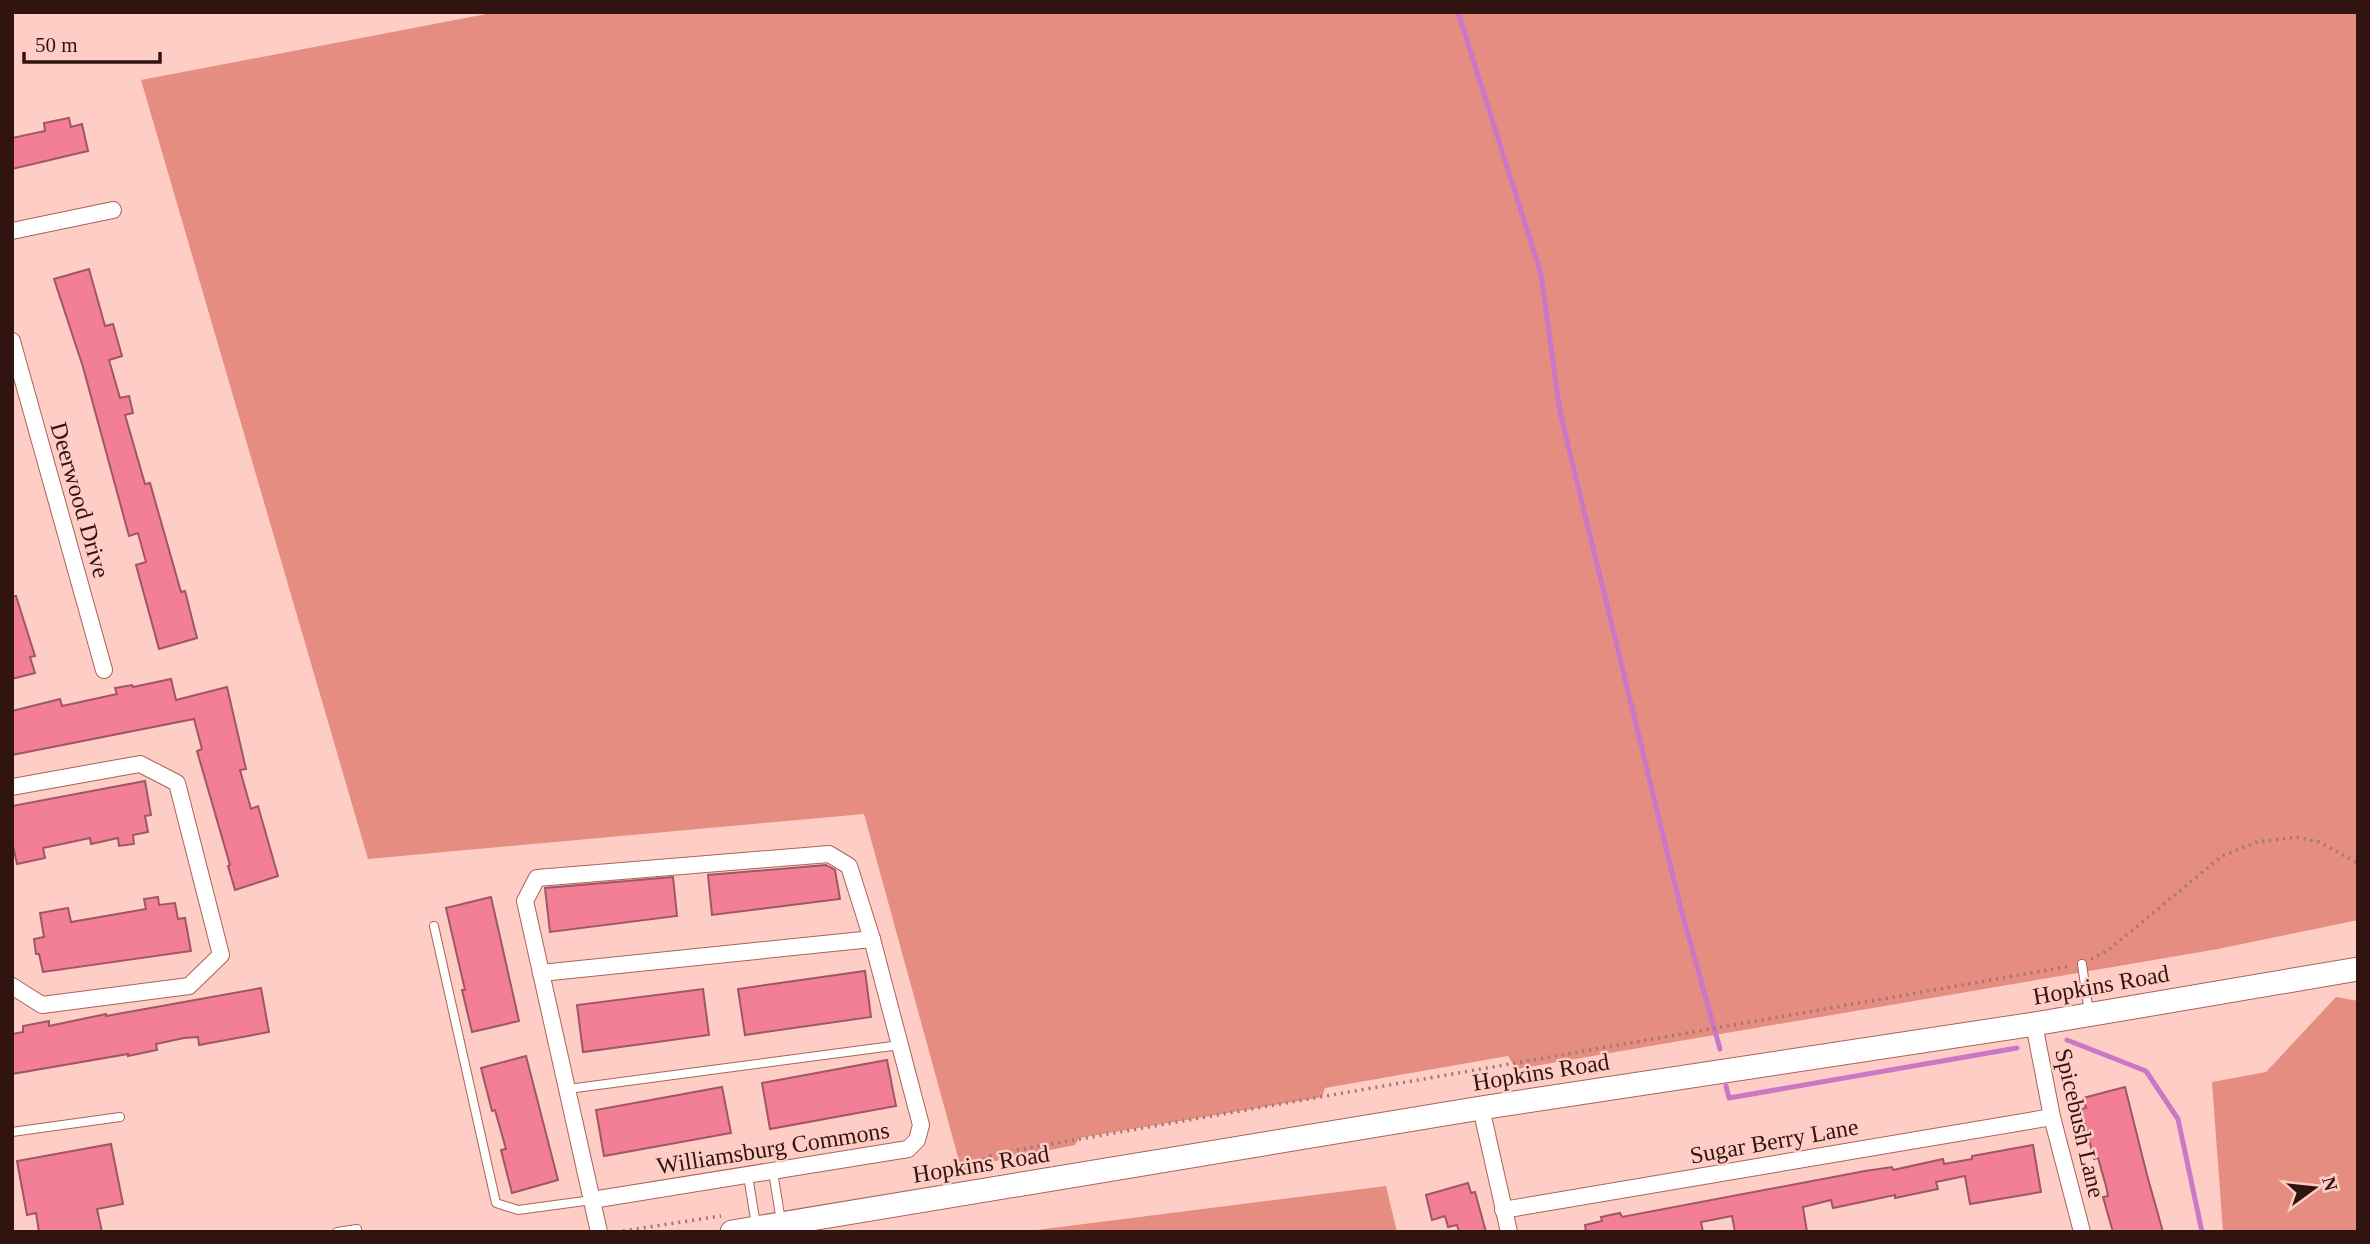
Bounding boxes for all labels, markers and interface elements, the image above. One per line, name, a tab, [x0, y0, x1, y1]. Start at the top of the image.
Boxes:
scale bar	[24, 21, 161, 65]
text: 50 m	[35, 33, 78, 57]
street label: Deerwood Drive	[45, 419, 115, 581]
street label: Hopkins Road	[2031, 960, 2171, 1010]
street label: Spicebush Lane	[2050, 1046, 2110, 1200]
street label: Hopkins Road	[1471, 1048, 1611, 1096]
street label: Sugar Berry Lane	[1688, 1113, 1860, 1169]
street label: Williamsburg Commons	[655, 1117, 891, 1179]
street label: Hopkins Road	[911, 1140, 1051, 1188]
north arrow	[2279, 1153, 2349, 1223]
text: N	[2318, 1174, 2342, 1193]

